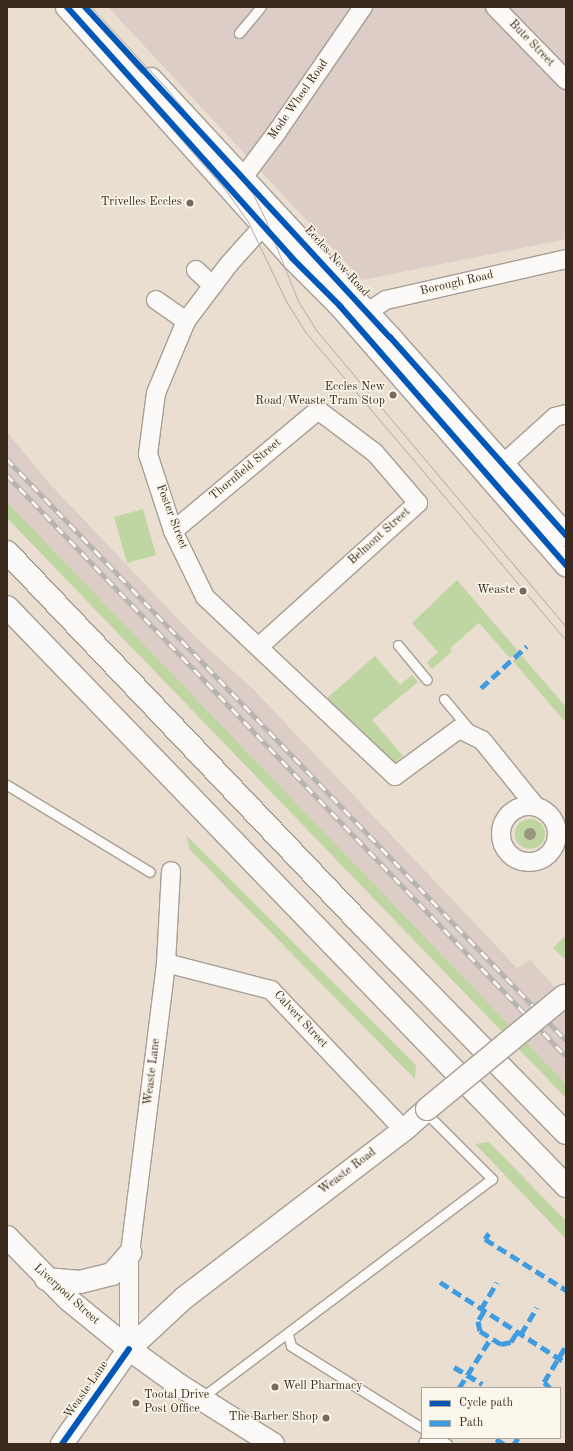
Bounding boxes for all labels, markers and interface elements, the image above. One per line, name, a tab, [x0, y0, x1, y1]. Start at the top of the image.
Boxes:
street label: Bute Street	[505, 18, 557, 70]
street label: Mode Wheel Road	[266, 57, 332, 143]
place label: Trivelles Eccles	[101, 196, 182, 210]
marker: Trivelles Eccles	[185, 198, 195, 208]
street label: Eccles New Road	[300, 224, 372, 300]
street label: Borough Road	[419, 269, 495, 299]
place label: Eccles New Road/Weaste Tram Stop	[255, 381, 385, 409]
marker: Eccles New Road/Weaste Tram Stop	[388, 390, 398, 400]
street label: Thornfield Street	[207, 436, 285, 504]
street label: Foster Street	[152, 483, 190, 551]
street label: Belmont Street	[346, 505, 414, 569]
place label: Weaste	[477, 584, 515, 598]
marker: Weaste	[518, 586, 528, 596]
street label: Calvert Street	[270, 988, 330, 1052]
street label: Weaste Lane	[142, 1038, 164, 1106]
street label: Weaste Road	[316, 1146, 380, 1198]
street label: Liverpool Street	[30, 1262, 102, 1328]
street label: Weaste Lane	[62, 1358, 112, 1422]
place label: Well Pharmacy	[283, 1380, 363, 1394]
marker: Well Pharmacy	[270, 1382, 280, 1392]
legend	[421, 1387, 561, 1439]
place label: Tootal Drive Post Office	[144, 1389, 209, 1417]
text: Cycle path	[459, 1397, 513, 1409]
marker: Tootal Drive Post Office	[131, 1398, 141, 1408]
place label: The Barber Shop	[229, 1411, 318, 1425]
marker: The Barber Shop	[321, 1413, 331, 1423]
text: Path	[459, 1417, 483, 1429]

